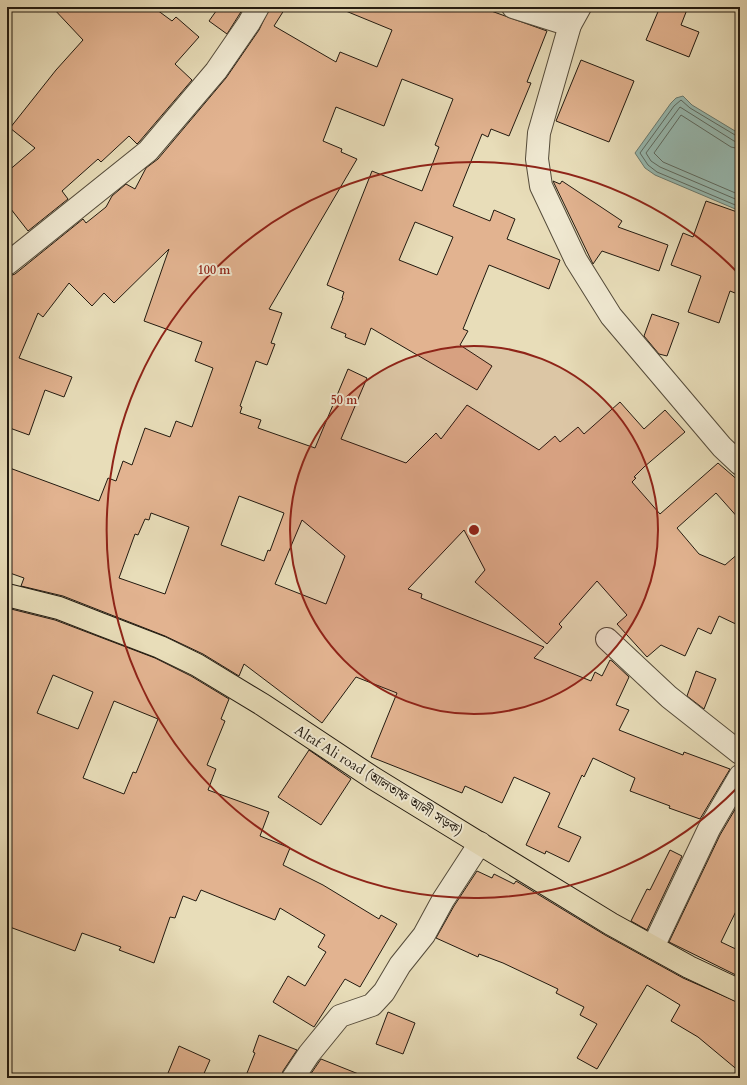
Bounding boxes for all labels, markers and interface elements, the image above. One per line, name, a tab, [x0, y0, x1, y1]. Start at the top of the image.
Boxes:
text: 100 m	[198, 262, 231, 278]
text: 50 m	[331, 392, 358, 408]
centre of rings	[467, 523, 481, 537]
street label: Altaf Ali road (আলতাফ আলী সড়ক)	[291, 721, 467, 840]

